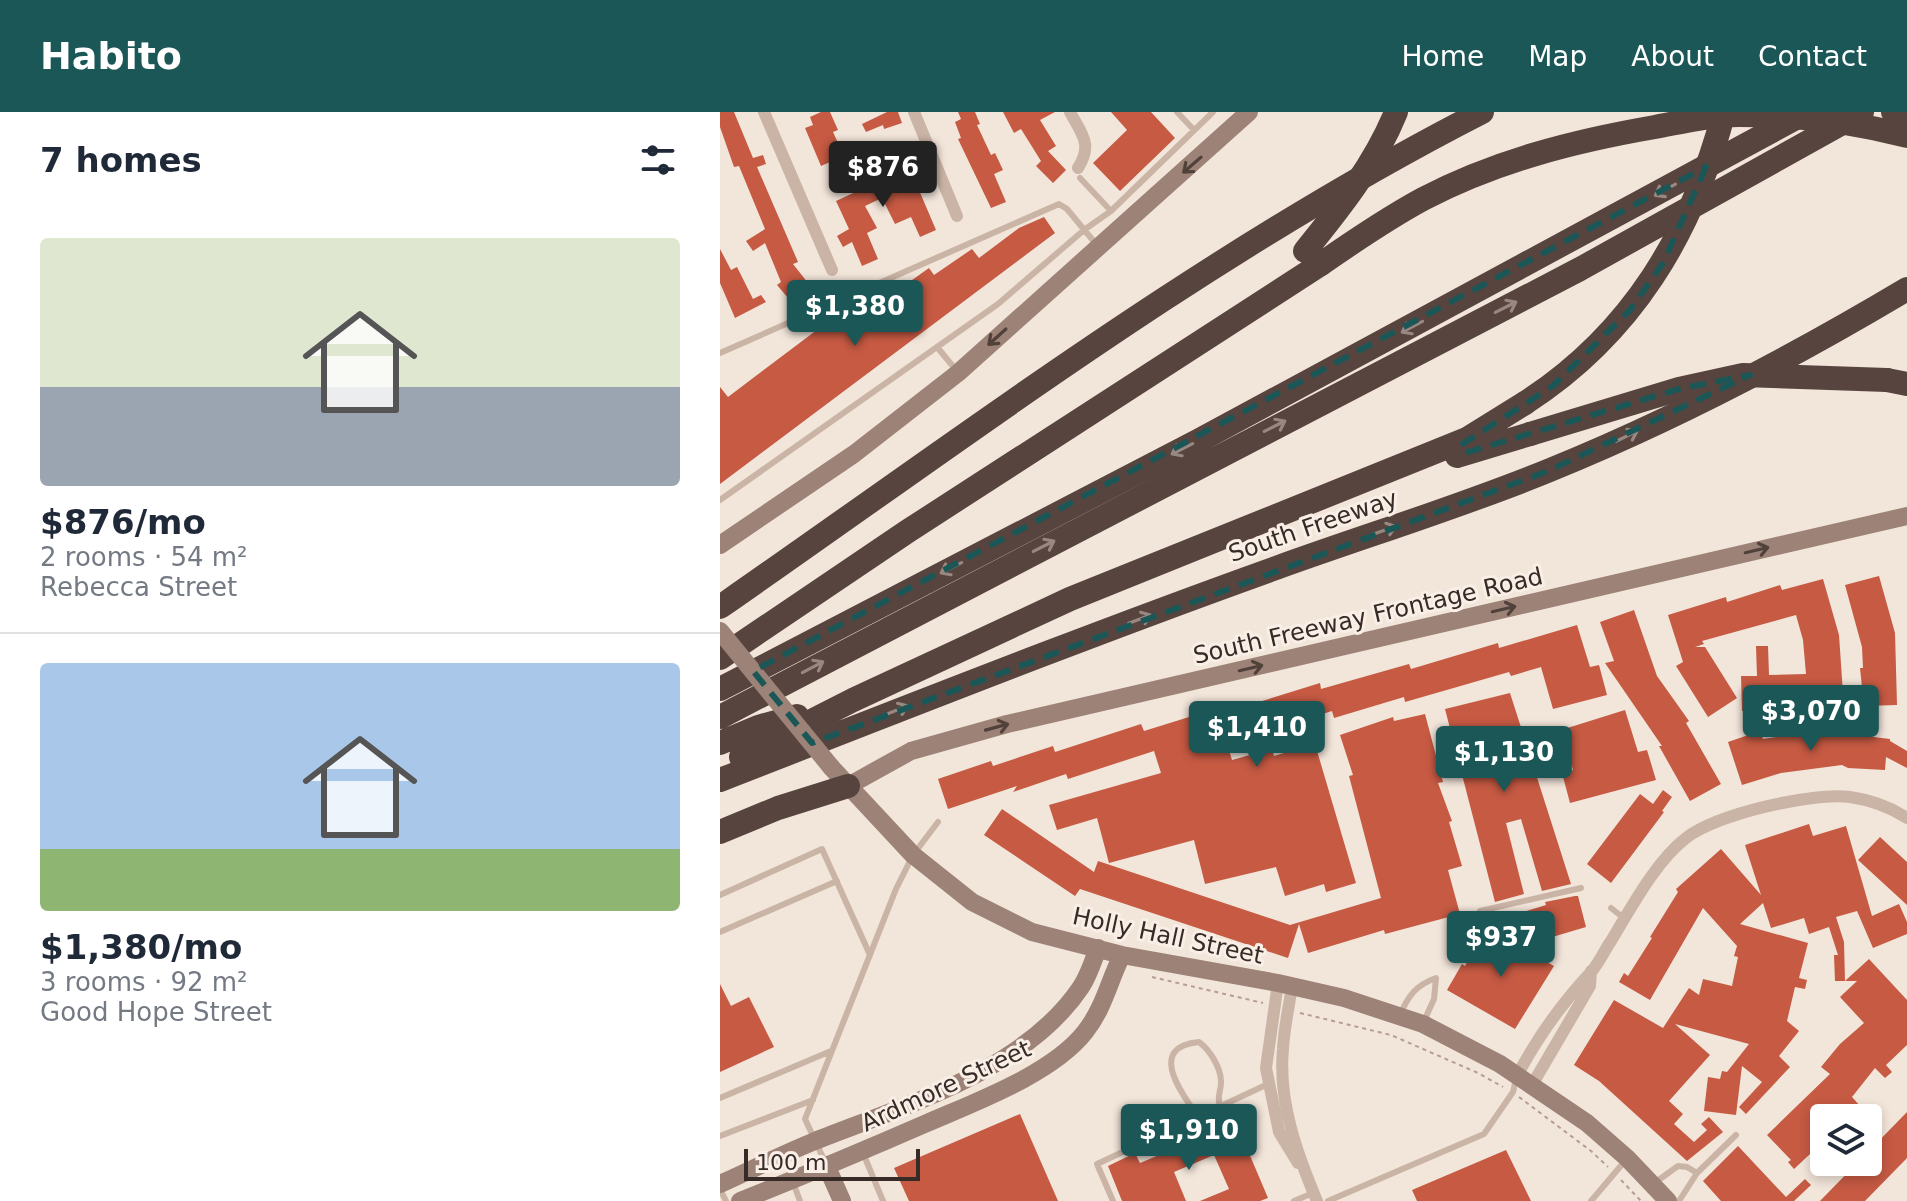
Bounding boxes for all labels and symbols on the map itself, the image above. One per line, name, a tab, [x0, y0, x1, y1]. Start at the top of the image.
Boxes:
pin: $876	[836, 141, 930, 209]
one-way arrow	[1183, 156, 1203, 174]
one-way arrow	[1654, 182, 1677, 198]
pin: $1,380	[790, 280, 920, 348]
one-way arrow	[1493, 299, 1517, 315]
one-way arrow	[1400, 319, 1424, 335]
one-way arrow	[988, 328, 1008, 346]
one-way arrow	[1262, 418, 1286, 434]
one-way arrow	[1614, 428, 1638, 443]
one-way arrow	[1171, 442, 1195, 458]
street label: South Freeway	[1225, 484, 1401, 568]
one-way arrow	[1372, 522, 1397, 537]
one-way arrow	[1031, 538, 1055, 554]
one-way arrow	[1744, 542, 1769, 557]
one-way arrow	[940, 561, 964, 577]
street label: South Freeway Frontage Road	[1191, 562, 1545, 670]
one-way arrow	[1491, 601, 1516, 616]
one-way arrow	[1127, 611, 1152, 625]
one-way arrow	[801, 658, 825, 674]
one-way arrow	[1237, 660, 1263, 675]
pin: $3,070	[1746, 685, 1876, 753]
pin: $1,410	[1192, 701, 1322, 769]
one-way arrow	[884, 702, 909, 716]
one-way arrow	[984, 719, 1010, 734]
pin: $1,130	[1439, 726, 1569, 794]
street label: Holly Hall Street	[1070, 902, 1266, 970]
pin: $937	[1454, 911, 1548, 979]
street label: Ardmore Street	[857, 1034, 1035, 1138]
pin: $1,910	[1124, 1104, 1254, 1172]
scale bar	[744, 1145, 920, 1181]

